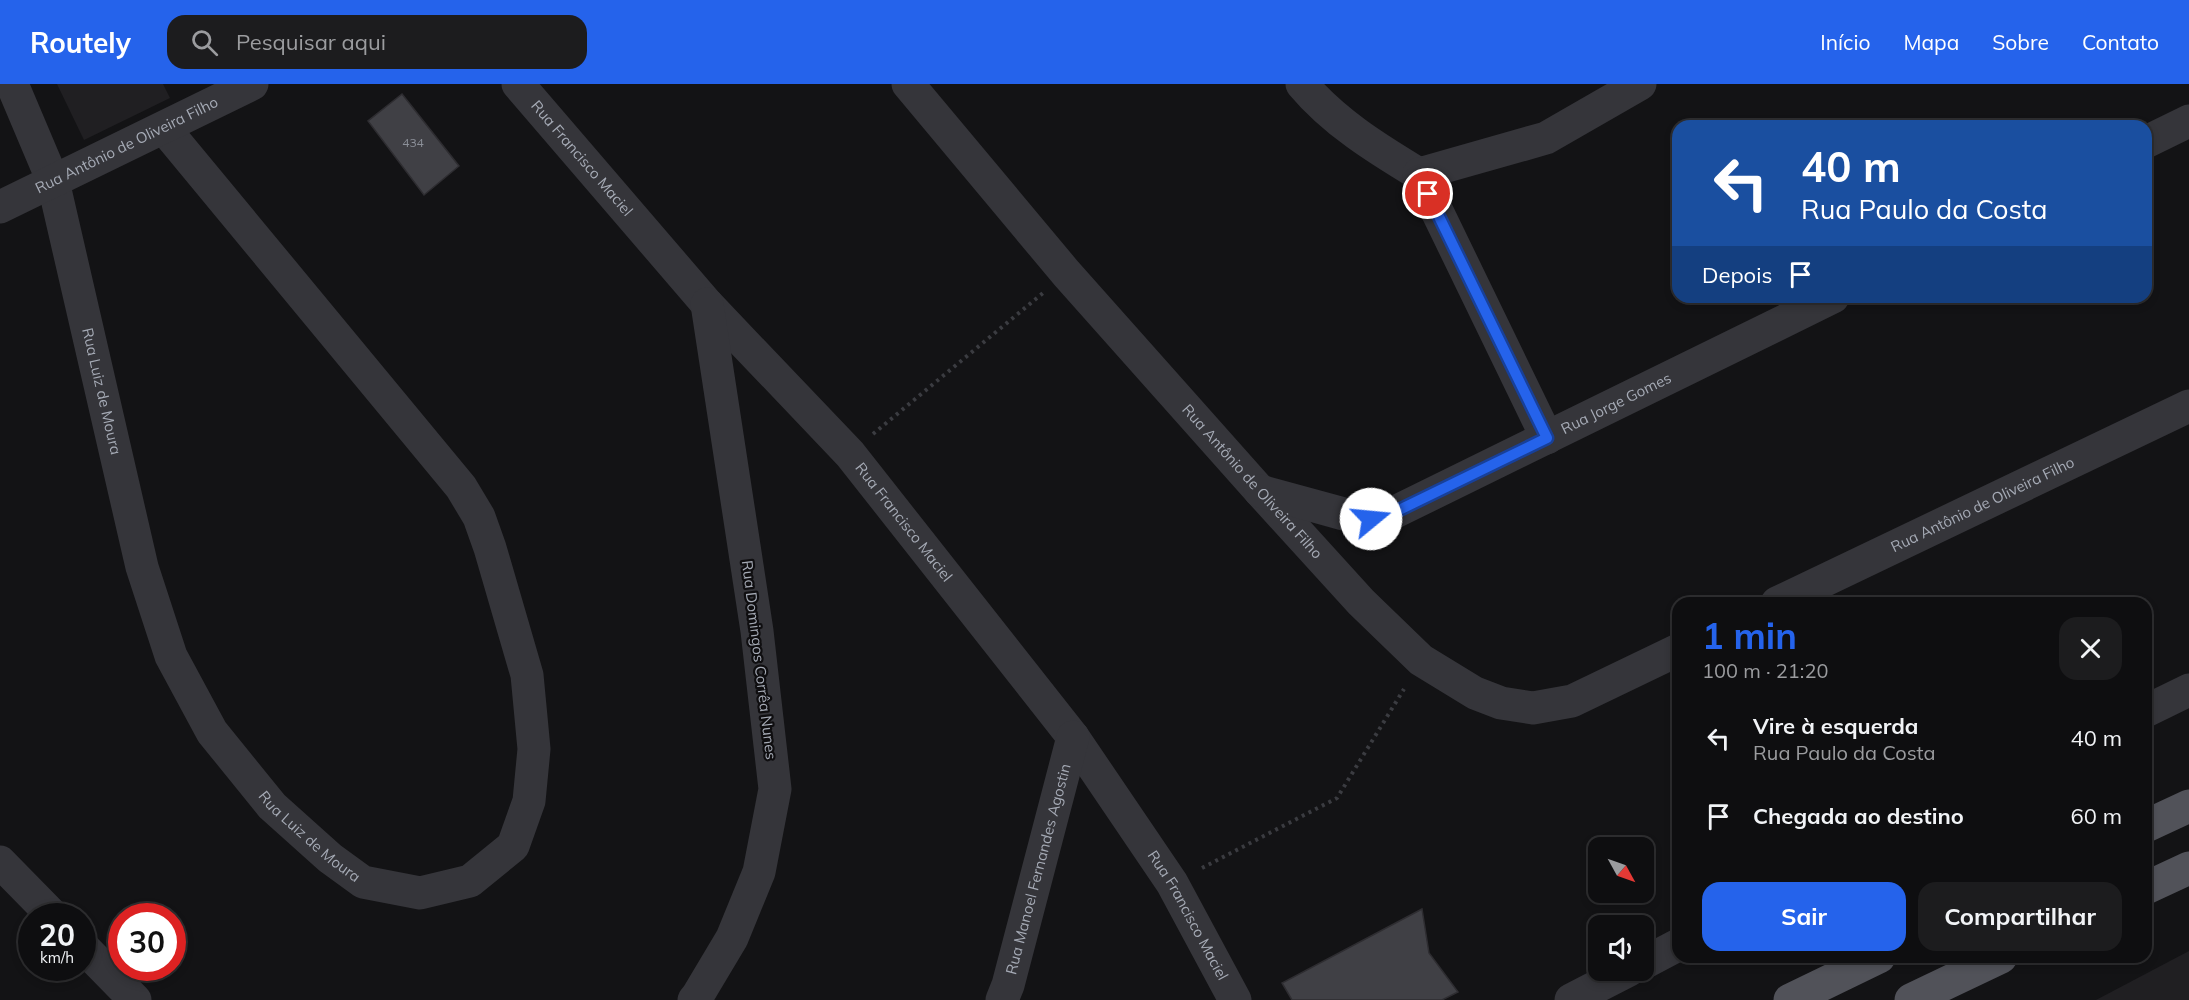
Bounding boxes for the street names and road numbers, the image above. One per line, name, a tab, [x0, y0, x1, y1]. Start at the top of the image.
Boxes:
street label: Rua Antônio de Oliveira Filho	[32, 92, 221, 197]
street label: Rua Francisco Maciel	[527, 96, 637, 220]
street label: Rua Luiz de Moura	[78, 326, 126, 456]
street label: Rua Jorge Gomes	[1558, 368, 1674, 438]
street label: Rua Antônio de Oliveira Filho	[1178, 400, 1327, 562]
street label: Rua Antônio de Oliveira Filho	[1888, 452, 2077, 556]
street label: Rua Francisco Maciel	[851, 458, 957, 585]
street label: Rua Domingos Corrêa Nunes	[738, 559, 781, 761]
street label: Rua Manoel Fernandes Agostin	[1001, 761, 1075, 977]
street label: Rua Luiz de Moura	[255, 787, 364, 886]
street label: Rua Francisco Maciel	[1144, 847, 1233, 983]

